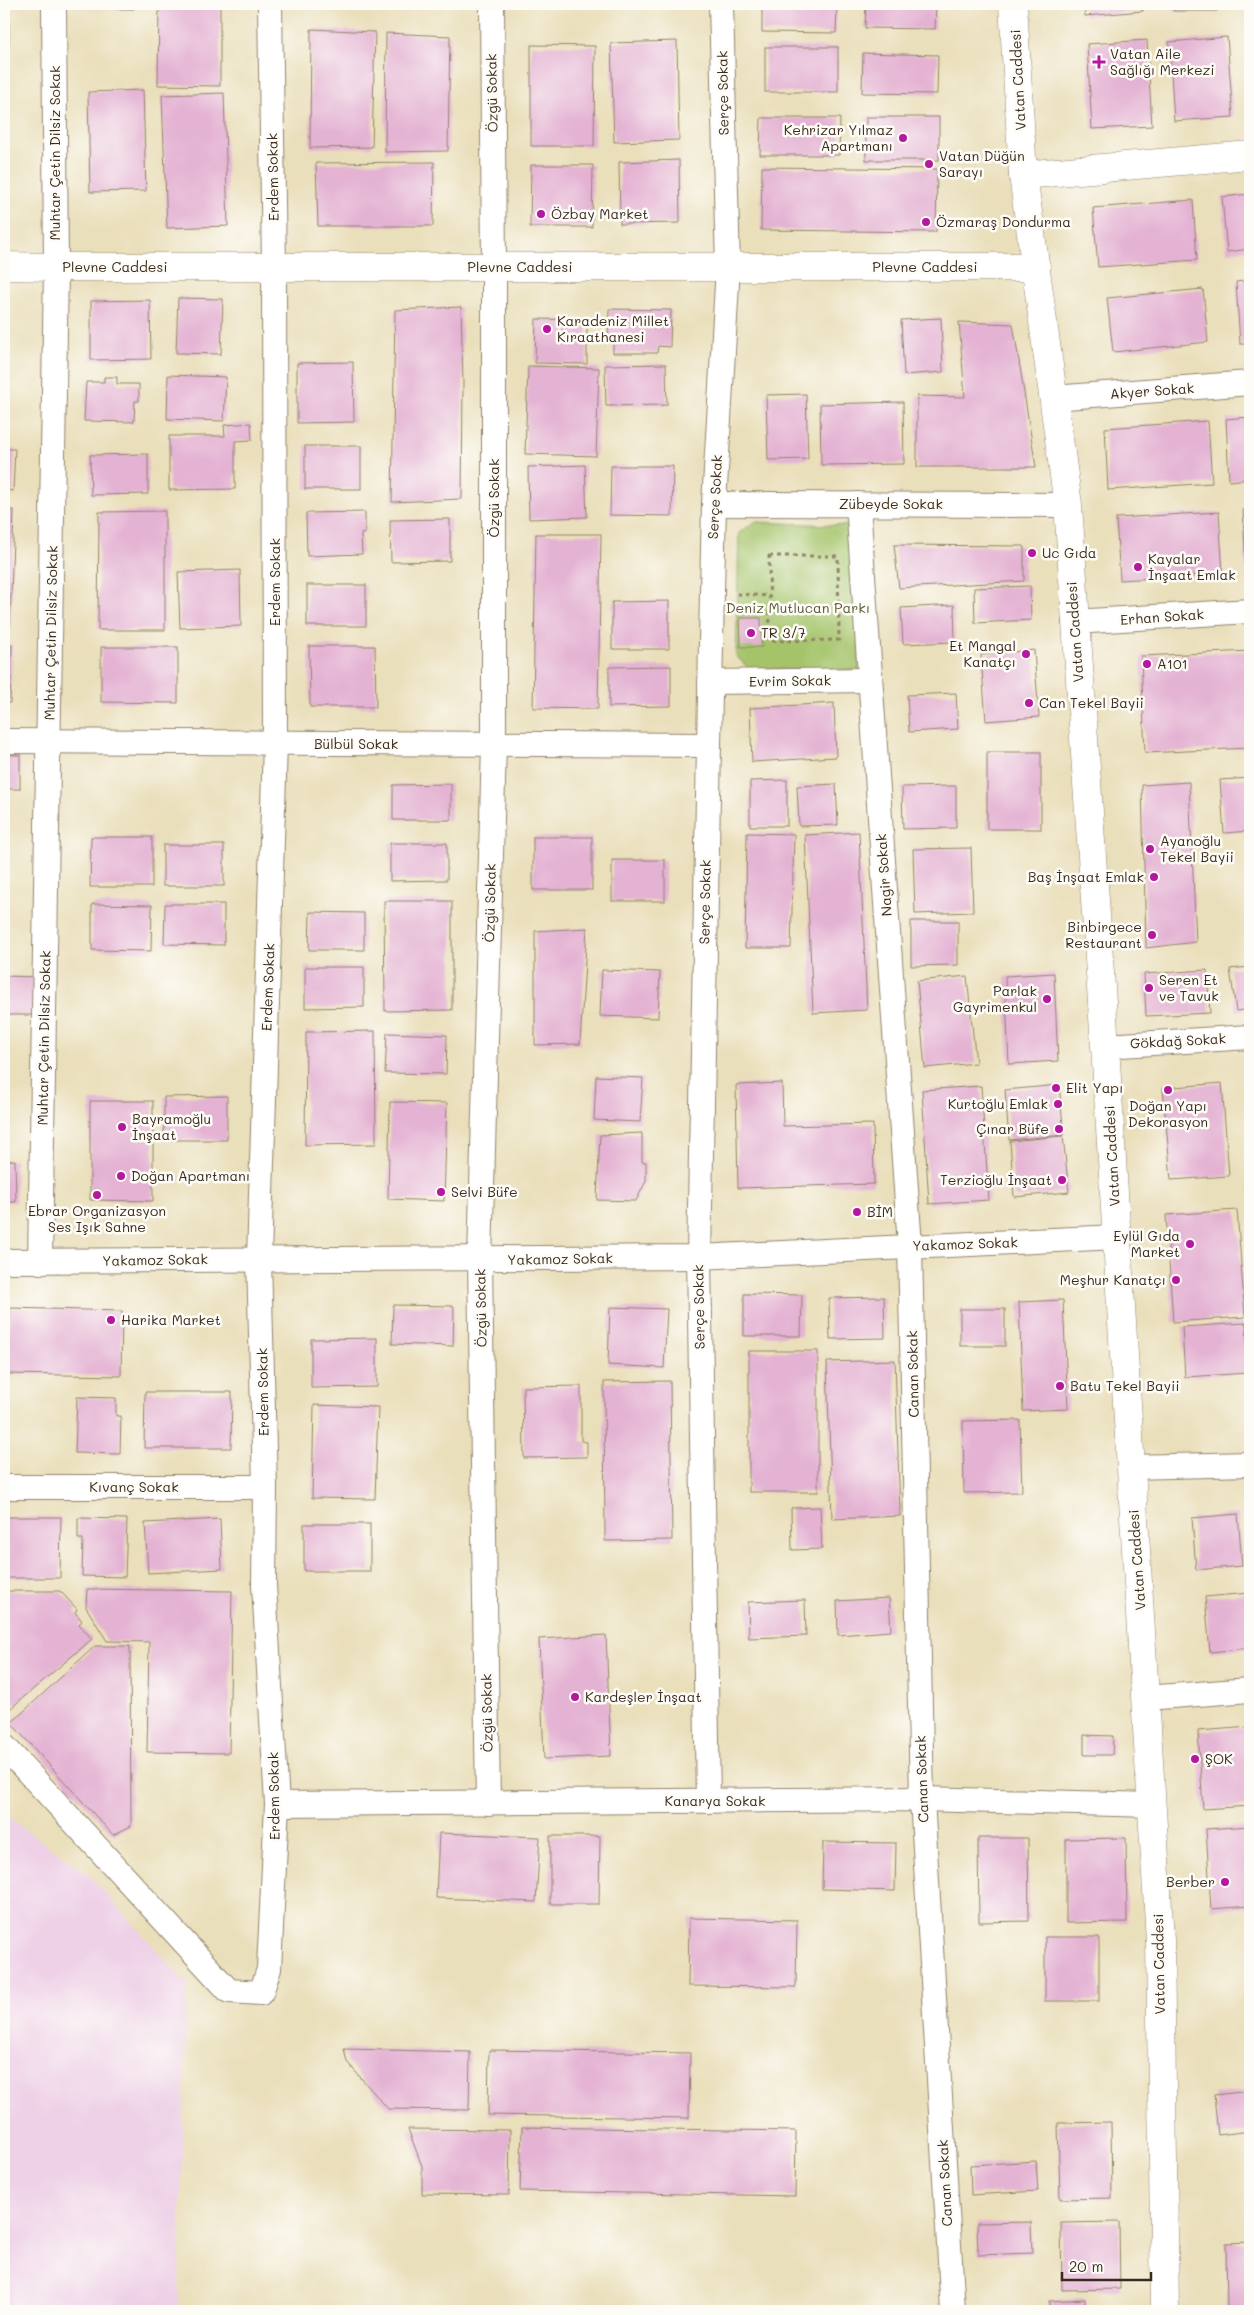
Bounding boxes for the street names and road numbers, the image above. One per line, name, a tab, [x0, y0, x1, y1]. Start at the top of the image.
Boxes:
street label: Vatan Caddesi	[1005, 29, 1030, 131]
street label: Serçe Sokak	[712, 50, 733, 136]
street label: Özgü Sokak	[481, 53, 502, 133]
street label: Muhtar Çetin Dilsiz Sokak	[45, 66, 64, 241]
street label: Erdem Sokak	[262, 133, 283, 221]
street label: Plevne Caddesi	[62, 257, 168, 276]
street label: Plevne Caddesi	[467, 257, 573, 276]
street label: Plevne Caddesi	[872, 257, 978, 276]
street label: Akyer Sokak	[1109, 378, 1195, 403]
street label: Serçe Sokak	[703, 454, 726, 540]
street label: Özgü Sokak	[484, 459, 503, 537]
street label: Zübeyde Sokak	[839, 494, 943, 513]
street label: Erdem Sokak	[265, 538, 284, 626]
street label: Muhtar Çetin Dilsiz Sokak	[39, 545, 62, 721]
street label: Vatan Caddesi	[1061, 581, 1088, 683]
street label: Erhan Sokak	[1120, 604, 1204, 629]
street label: Evrim Sokak	[749, 670, 831, 691]
street label: Bülbül Sokak	[314, 734, 398, 753]
street label: Nagir Sokak	[871, 833, 896, 917]
street label: Serçe Sokak	[694, 859, 715, 945]
street label: Özgü Sokak	[479, 863, 500, 943]
street label: Erdem Sokak	[256, 943, 279, 1031]
street label: Muhtar Çetin Dilsiz Sokak	[32, 950, 55, 1126]
street label: Gökdağ Sokak	[1129, 1028, 1226, 1053]
street label: Vatan Caddesi	[1099, 1105, 1124, 1207]
street label: Yakamoz Sokak	[912, 1232, 1018, 1255]
street label: Yakamoz Sokak	[507, 1248, 613, 1269]
street label: Yakamoz Sokak	[102, 1249, 208, 1270]
street label: Serçe Sokak	[688, 1264, 709, 1350]
street label: Özgü Sokak	[470, 1268, 491, 1348]
street label: Canan Sokak	[902, 1330, 923, 1418]
street label: Erdem Sokak	[252, 1348, 273, 1436]
street label: Kıvanç Sokak	[89, 1477, 179, 1496]
street label: Vatan Caddesi	[1123, 1509, 1150, 1611]
street label: Özgü Sokak	[476, 1673, 497, 1753]
street label: Canan Sokak	[910, 1735, 933, 1823]
street label: Erdem Sokak	[263, 1752, 284, 1840]
street label: Kanarya Sokak	[664, 1791, 766, 1810]
street label: Vatan Caddesi	[1148, 1913, 1169, 2015]
street label: Canan Sokak	[933, 2139, 956, 2227]

